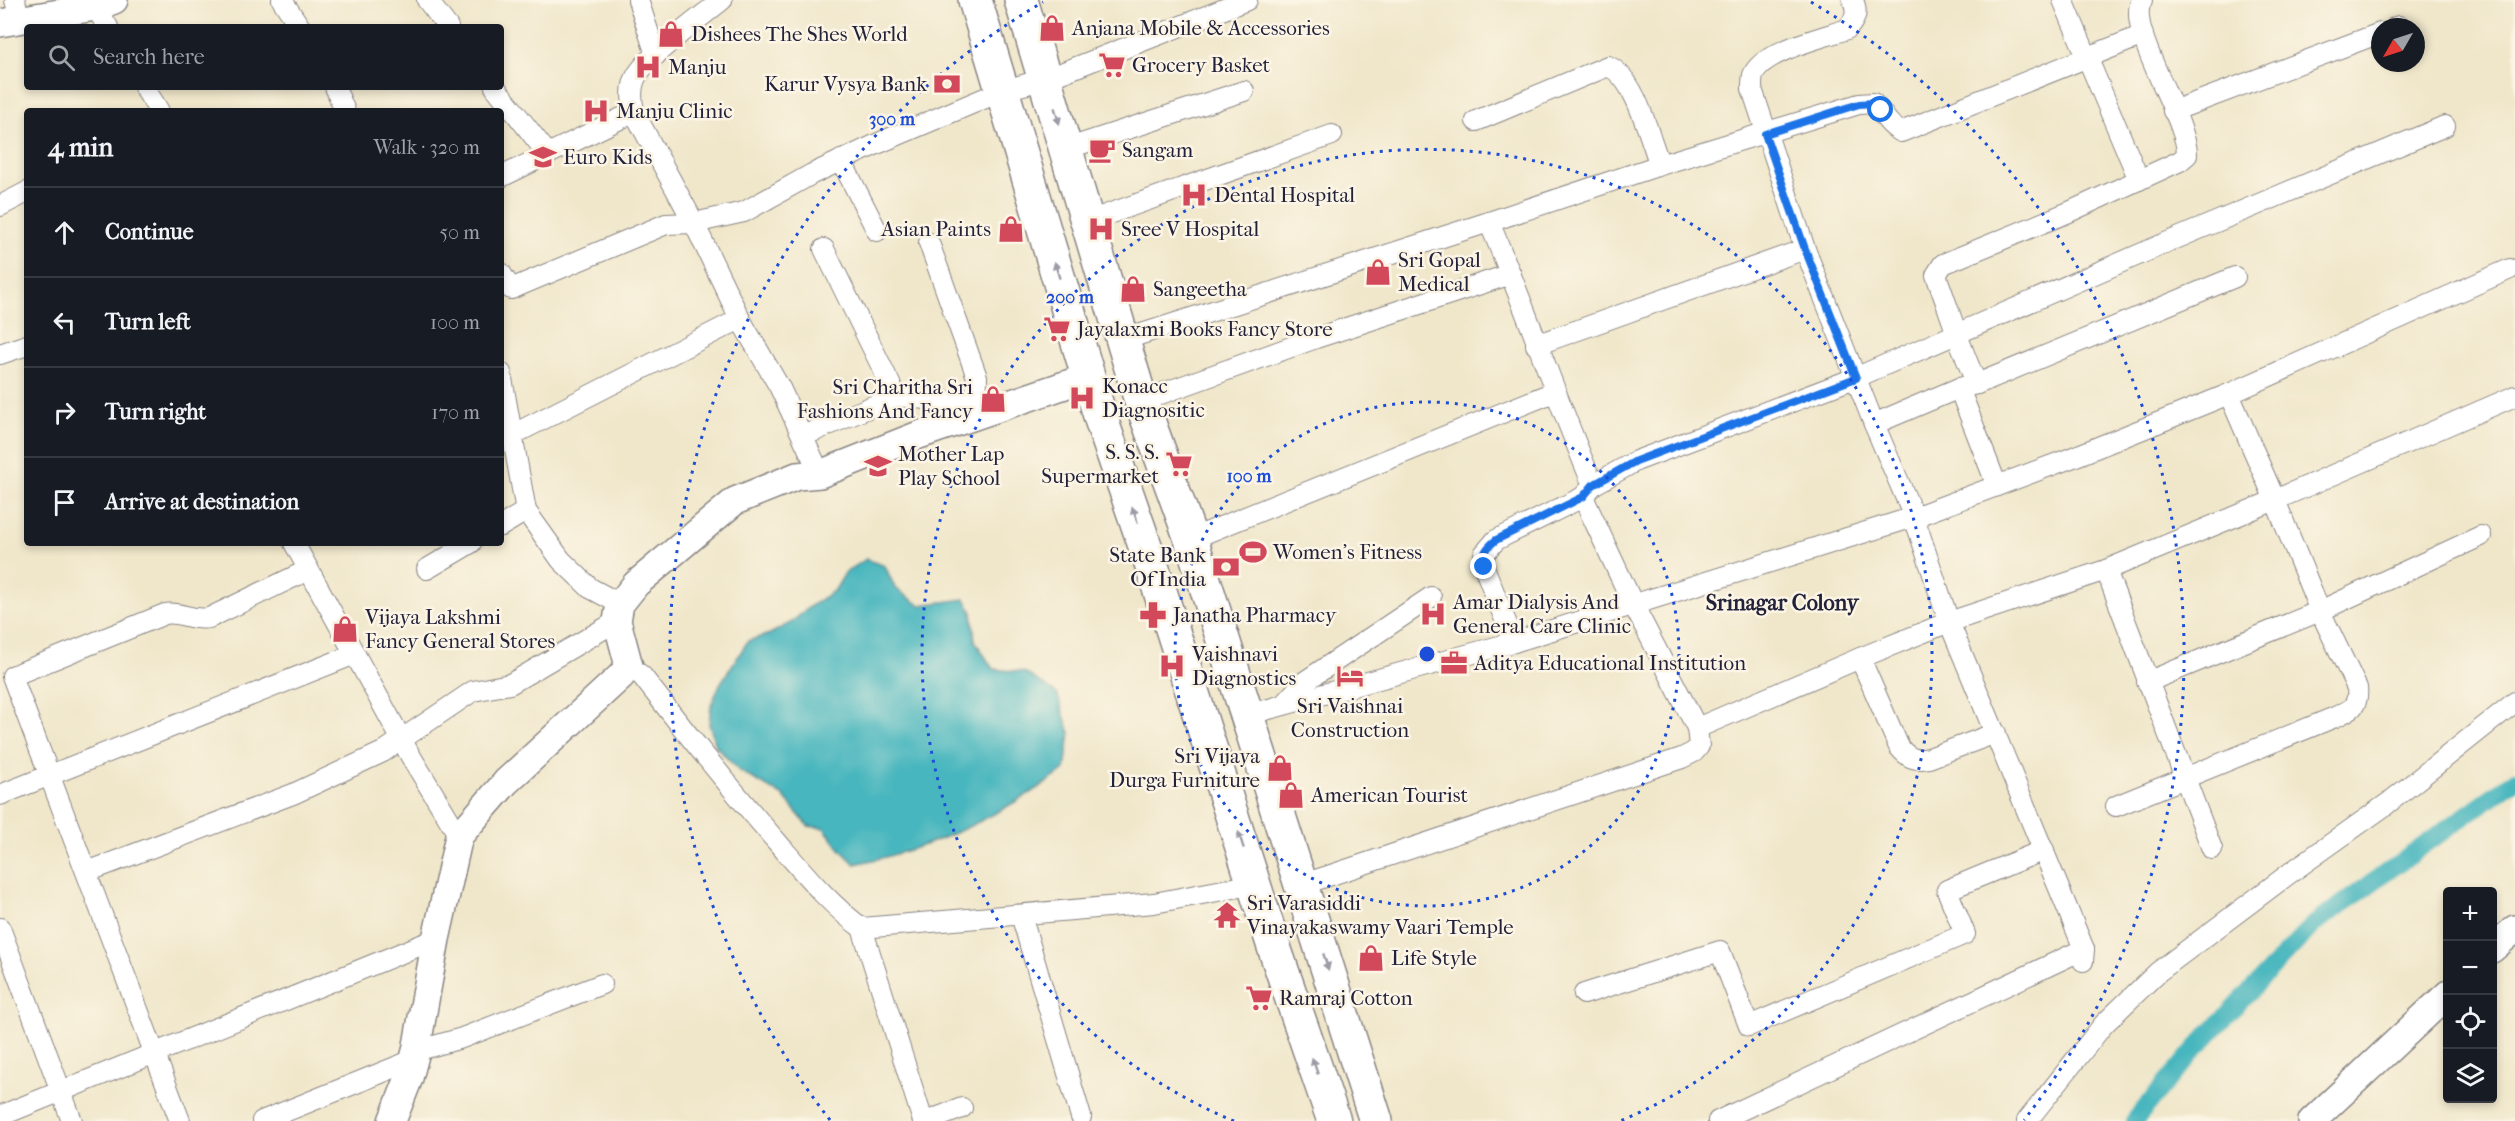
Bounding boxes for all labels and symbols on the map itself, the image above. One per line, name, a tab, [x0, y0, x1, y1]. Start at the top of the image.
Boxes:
shop icon: Anjana Mobile & Accessories	[1037, 13, 1067, 43]
place label: Anjana Mobile & Accessories	[1071, 16, 1330, 40]
north arrow	[2371, 18, 2425, 72]
shop icon: Dishees The Shes World	[656, 19, 686, 49]
place label: Dishees The Shes World	[691, 22, 908, 46]
supermarket icon: Grocery Basket	[1097, 50, 1127, 80]
hospital icon: Manju	[633, 52, 663, 82]
place label: Grocery Basket	[1132, 53, 1271, 77]
place label: Manju	[668, 55, 726, 79]
bank icon: Karur Vysya Bank	[932, 69, 962, 99]
place label: Karur Vysya Bank	[764, 72, 927, 96]
hospital icon: Manju Clinic	[581, 96, 611, 126]
route start	[1867, 96, 1893, 122]
place label: Manju Clinic	[616, 99, 732, 123]
one-way arrow	[1053, 107, 1062, 125]
text: 300 m	[869, 109, 916, 130]
cafe icon: Sangam	[1087, 135, 1117, 165]
place label: Sangam	[1122, 138, 1194, 162]
school or university icon: Euro Kids	[528, 142, 558, 172]
place label: Euro Kids	[563, 145, 652, 169]
hospital icon: Dental Hospital	[1179, 180, 1209, 210]
place label: Dental Hospital	[1214, 183, 1355, 207]
shop icon: Asian Paints	[996, 214, 1026, 244]
hospital icon: Sree V Hospital	[1086, 214, 1116, 244]
place label: Asian Paints	[880, 217, 991, 241]
place label: Sree V Hospital	[1121, 217, 1259, 241]
place label: Sri Gopal Medical	[1398, 248, 1481, 296]
shop icon: Sri Gopal Medical	[1363, 257, 1393, 287]
one-way arrow	[1052, 261, 1061, 279]
shop icon: Sangeetha	[1118, 274, 1148, 304]
place label: Sangeetha	[1153, 277, 1247, 301]
text: 200 m	[1046, 287, 1095, 308]
supermarket icon: Jayalaxmi Books Fancy Store	[1042, 314, 1072, 344]
place label: Jayalaxmi Books Fancy Store	[1075, 317, 1333, 341]
place label: Konacc Diagnositic	[1102, 374, 1205, 422]
place label: Sri Charitha Sri Fashions And Fancy	[797, 375, 974, 423]
hospital icon: Konacc Diagnositic	[1067, 383, 1097, 413]
shop icon: Sri Charitha Sri Fashions And Fancy	[978, 384, 1008, 414]
place label: S. S. S. Supermarket	[1041, 440, 1159, 488]
place label: Mother Lap Play School	[898, 442, 1004, 490]
supermarket icon: S. S. S. Supermarket	[1164, 449, 1194, 479]
school or university icon: Mother Lap Play School	[863, 451, 893, 481]
text: 100 m	[1226, 466, 1273, 487]
one-way arrow	[1129, 506, 1139, 524]
sports icon: Women's Fitness	[1238, 537, 1268, 567]
place label: Women's Fitness	[1272, 540, 1422, 564]
place label: State Bank Of India	[1109, 543, 1206, 591]
bank icon: State Bank Of India	[1211, 552, 1241, 582]
route end	[1470, 553, 1496, 579]
place label: Amar Dialysis And General Care Clinic	[1452, 590, 1631, 638]
district label: Srinagar Colony	[1706, 590, 1860, 616]
hospital icon: Amar Dialysis And General Care Clinic	[1418, 599, 1448, 629]
pharmacy icon: Janatha Pharmacy	[1138, 600, 1168, 630]
place label: Janatha Pharmacy	[1171, 603, 1337, 627]
place label: Vijaya Lakshmi Fancy General Stores	[364, 605, 556, 653]
shop icon: Vijaya Lakshmi Fancy General Stores	[330, 614, 360, 644]
place label: Vaishnavi Diagnostics	[1191, 642, 1297, 690]
centre of rings	[1417, 644, 1437, 664]
office icon: Aditya Educational Institution	[1439, 648, 1469, 678]
hospital icon: Vaishnavi Diagnostics	[1157, 651, 1187, 681]
place label: Aditya Educational Institution	[1473, 651, 1746, 675]
hotel icon: Sri Vaishnai Construction	[1335, 661, 1365, 691]
place label: Sri Vaishnai Construction	[1291, 694, 1409, 742]
place label: Sri Vijaya Durga Furniture	[1109, 744, 1260, 792]
shop icon: Sri Vijaya Durga Furniture	[1265, 753, 1295, 783]
shop icon: American Tourist	[1276, 780, 1306, 810]
place label: American Tourist	[1310, 783, 1468, 807]
one-way arrow	[1236, 831, 1245, 849]
place label: Sri Varasiddi Vinayakaswamy Vaari Temple	[1246, 891, 1514, 939]
temple icon: Sri Varasiddi Vinayakaswamy Vaari Temple	[1212, 900, 1242, 930]
shop icon: Life Style	[1356, 943, 1386, 973]
place label: Life Style	[1391, 946, 1477, 970]
one-way arrow	[1322, 953, 1331, 971]
supermarket icon: Ramraj Cotton	[1244, 983, 1274, 1013]
place label: Ramraj Cotton	[1279, 986, 1413, 1010]
one-way arrow	[1309, 1057, 1319, 1075]

